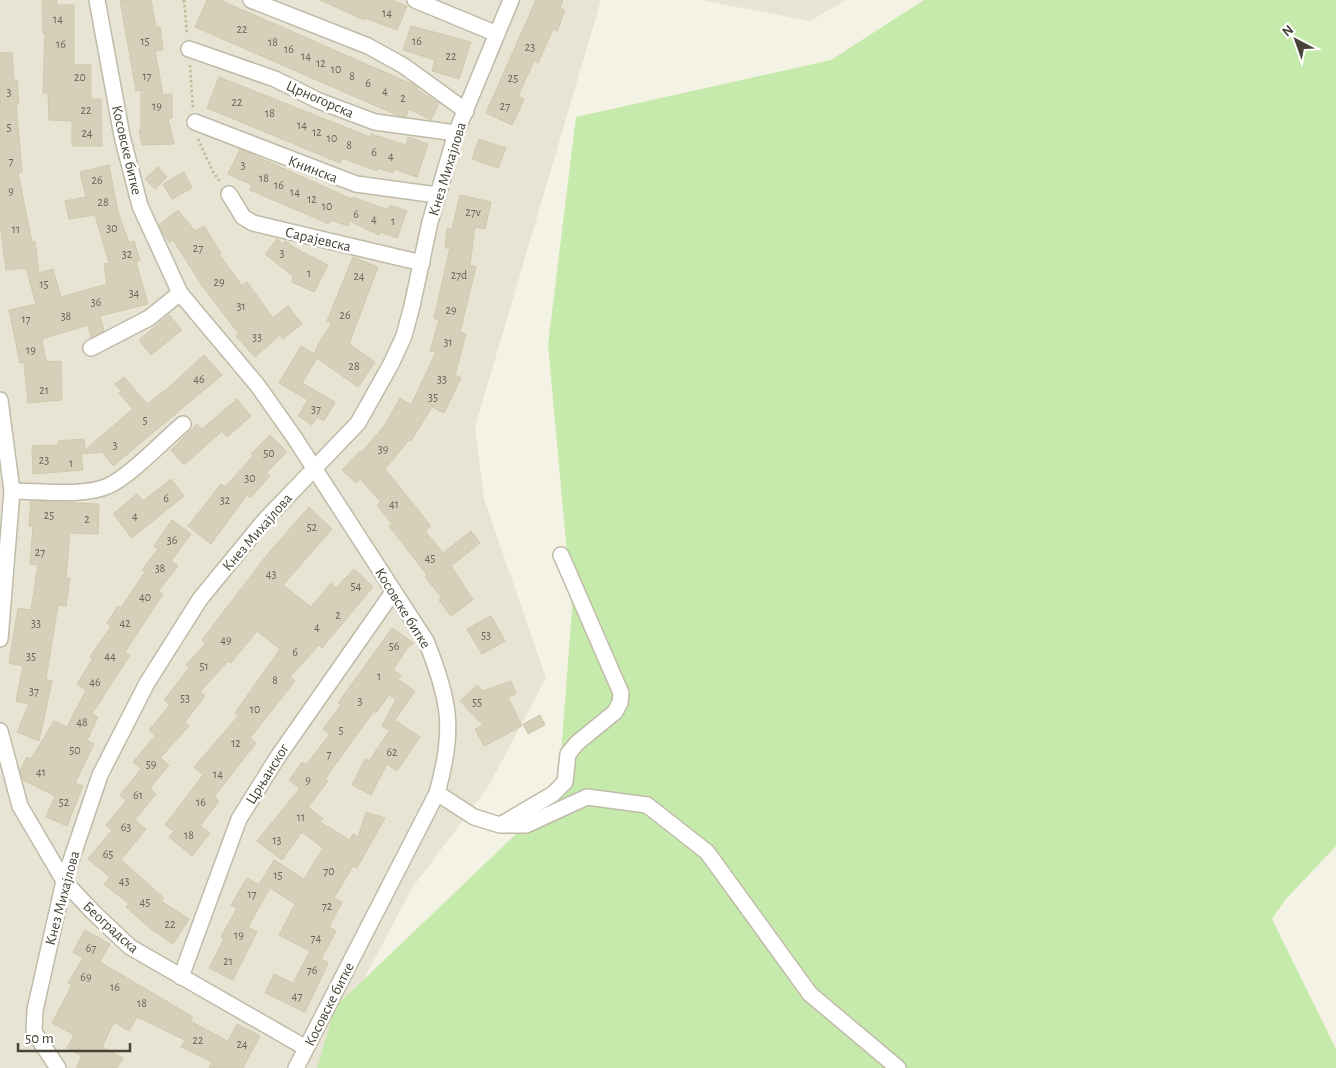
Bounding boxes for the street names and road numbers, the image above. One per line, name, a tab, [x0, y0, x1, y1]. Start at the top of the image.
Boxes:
street label: Црногорска	[284, 78, 356, 121]
street label: Косовске битке	[109, 104, 144, 197]
street label: Кнез Михајлова	[426, 120, 469, 218]
street label: Книнска	[286, 153, 340, 186]
street label: Сарајевска	[283, 225, 352, 254]
street label: Кнез Михајлова	[220, 491, 295, 574]
street label: Косовске битке	[372, 565, 433, 651]
street label: Црњанског	[243, 741, 292, 807]
street label: Кнез Михајлова	[43, 849, 82, 947]
street label: Београдска	[80, 899, 141, 956]
street label: Косовске битке	[302, 960, 357, 1049]

